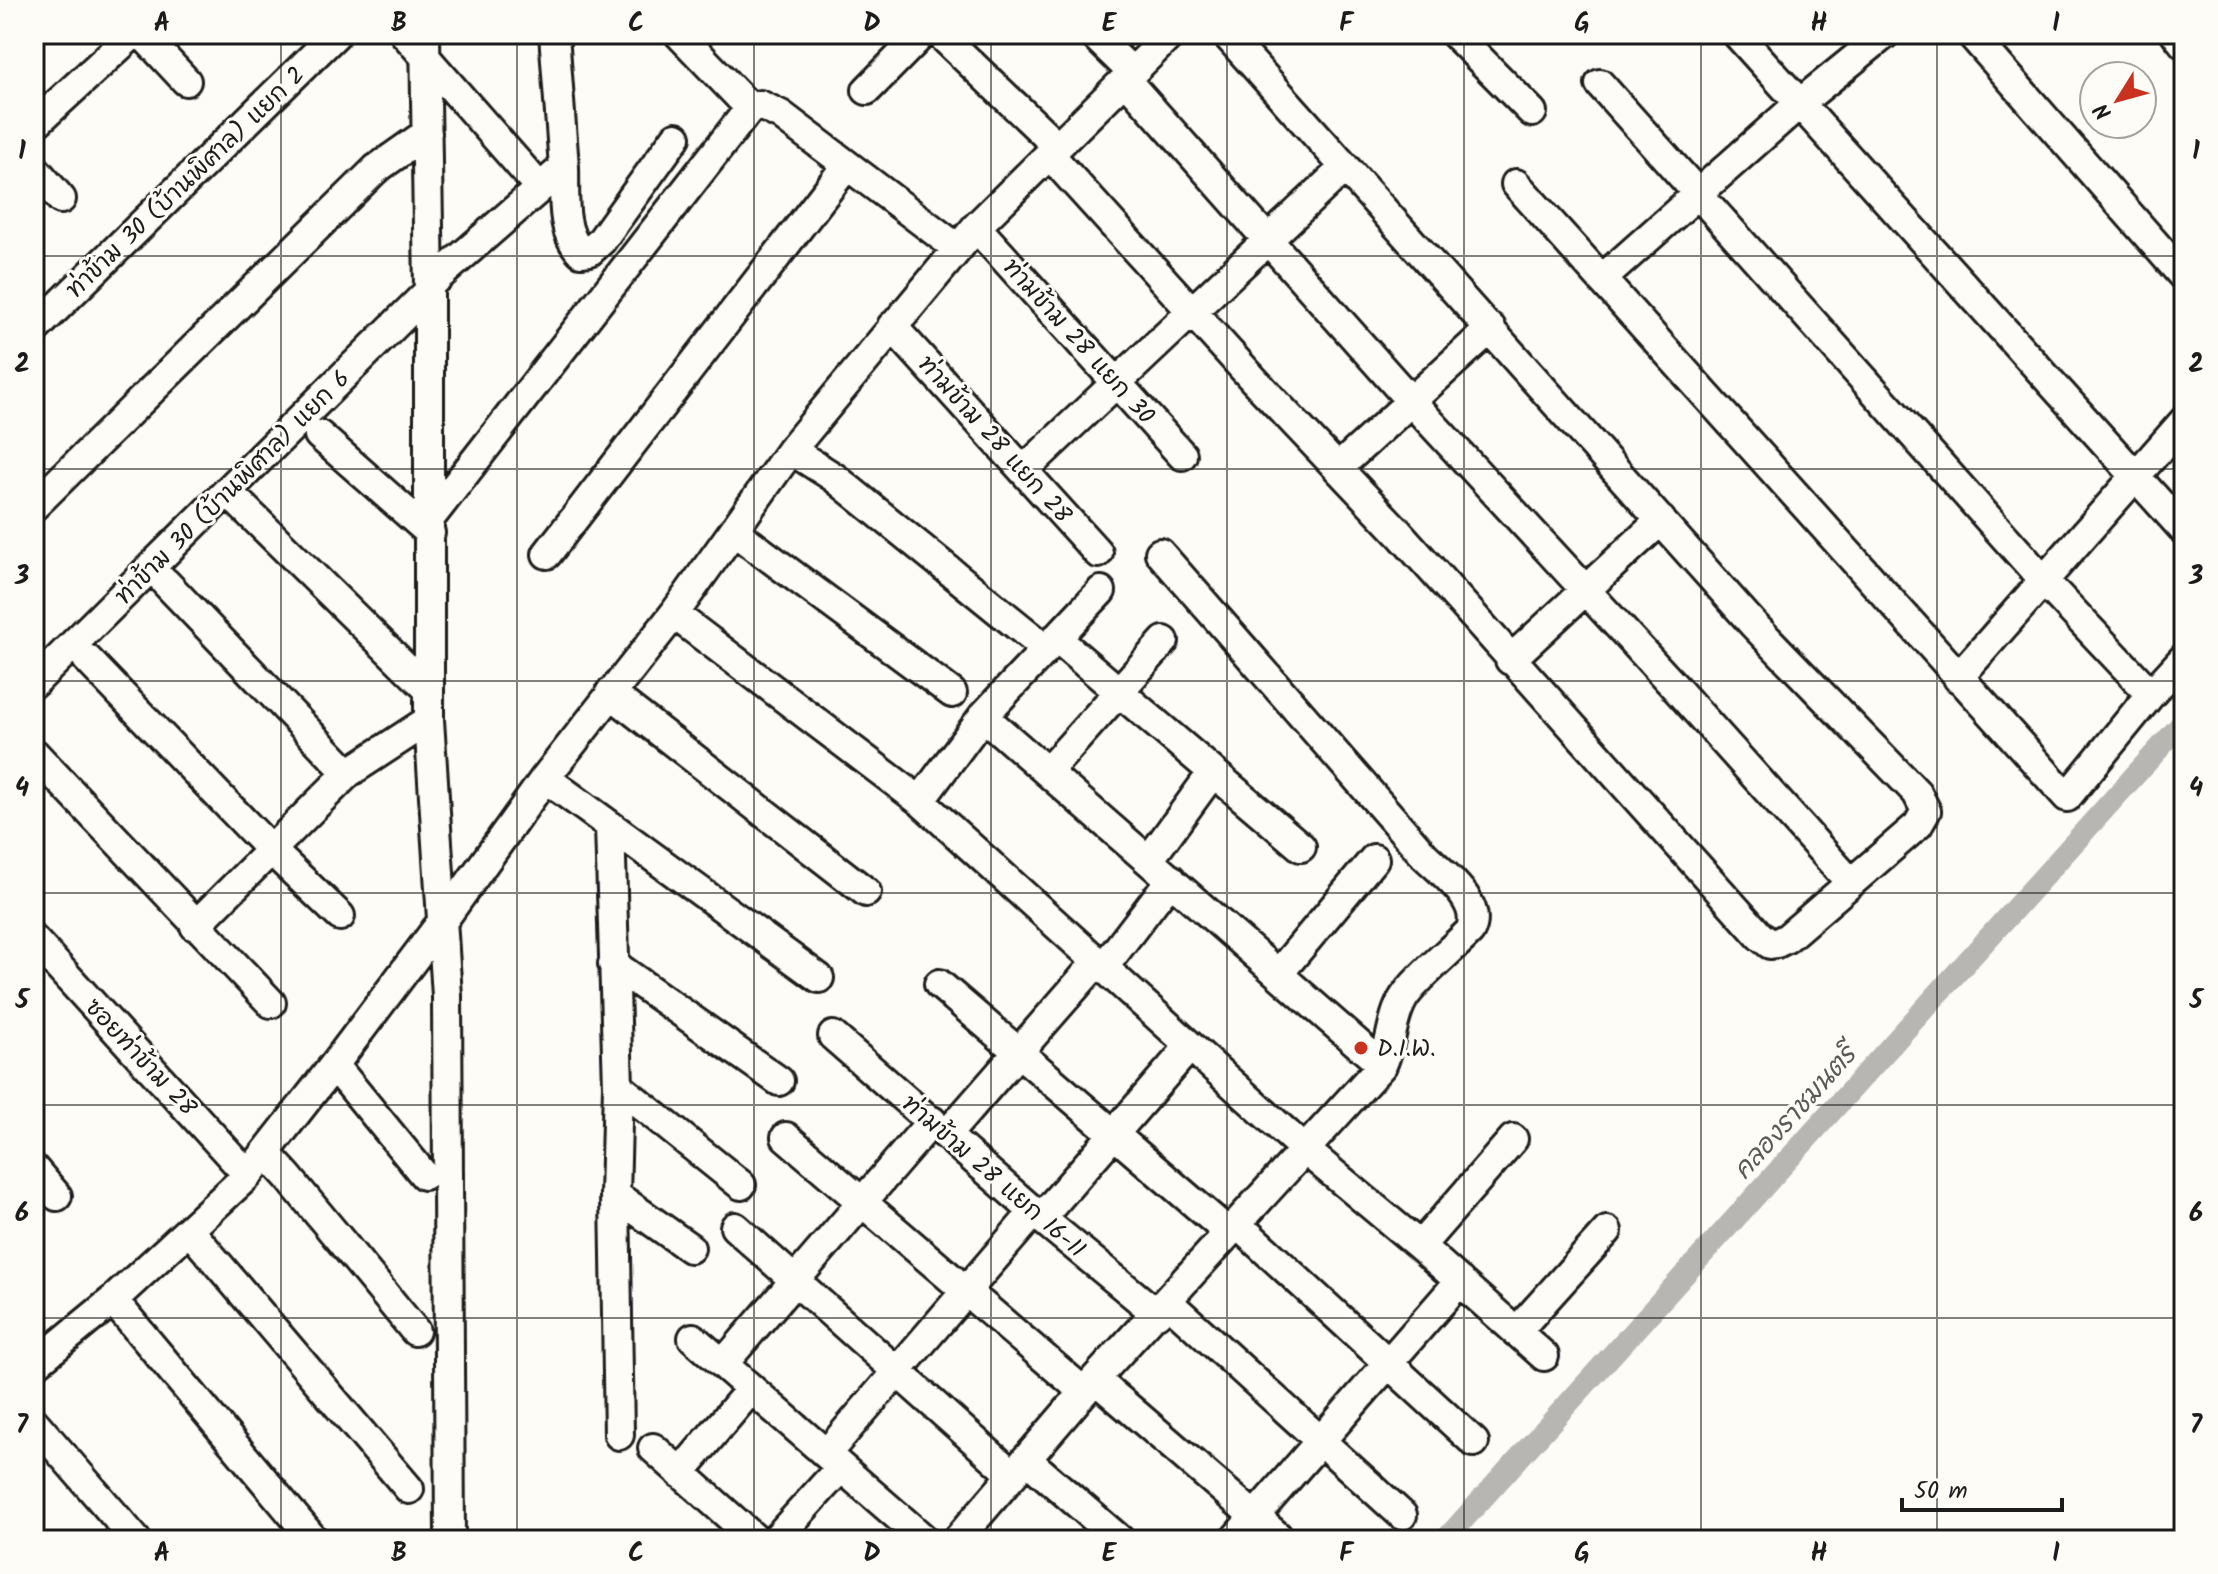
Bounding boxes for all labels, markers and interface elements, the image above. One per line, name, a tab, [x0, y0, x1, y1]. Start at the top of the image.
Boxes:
text: A	[154, 3, 170, 45]
text: B	[391, 3, 407, 45]
text: C	[628, 3, 644, 45]
text: D	[863, 3, 881, 45]
text: E	[1102, 3, 1118, 45]
text: F	[1339, 3, 1355, 45]
text: G	[1574, 3, 1590, 45]
text: H	[1811, 3, 1828, 45]
text: I	[2052, 3, 2060, 45]
street label: ท่าข้าม 30 (บ้านพิศาล) แยก 2	[57, 58, 315, 309]
north arrow	[2078, 60, 2158, 140]
text: N	[2086, 94, 2122, 127]
text: 1	[18, 131, 26, 173]
text: 1	[2192, 131, 2200, 173]
street label: ท่ามข้าม 28 แยก 30	[992, 250, 1164, 434]
text: 2	[14, 344, 30, 386]
text: 2	[2188, 344, 2204, 386]
street label: ท่ามข้าม 28 แยก 28	[907, 347, 1081, 534]
street label: ท่าข้าม 30 (บ้านพิศาล) แยก 6	[106, 361, 360, 615]
text: 3	[14, 556, 29, 598]
text: 3	[2188, 556, 2203, 598]
text: 4	[15, 768, 29, 810]
text: 4	[2189, 768, 2203, 810]
text: 5	[14, 980, 30, 1022]
text: 5	[2188, 980, 2204, 1022]
street label: ซอยท่าข้าม 28	[74, 990, 206, 1127]
place label: D.I.W.	[1377, 1030, 1436, 1069]
water label: คลองราชมนตรี	[1724, 1032, 1872, 1190]
marker: D.I.W.	[1352, 1039, 1370, 1057]
street label: ท่ามข้าม 28 แยก 16-11	[892, 1086, 1094, 1269]
text: 6	[15, 1193, 29, 1235]
text: 6	[2189, 1193, 2203, 1235]
text: 7	[16, 1405, 29, 1447]
text: 7	[2190, 1405, 2203, 1447]
scale bar	[1902, 1462, 2062, 1512]
text: 50 m	[1914, 1472, 1968, 1511]
text: A	[154, 1533, 170, 1574]
text: B	[391, 1533, 407, 1574]
text: C	[628, 1533, 644, 1574]
text: D	[863, 1533, 881, 1574]
text: E	[1102, 1533, 1118, 1574]
text: F	[1339, 1533, 1355, 1574]
text: G	[1574, 1533, 1590, 1574]
text: H	[1811, 1533, 1828, 1574]
text: I	[2052, 1533, 2060, 1574]

